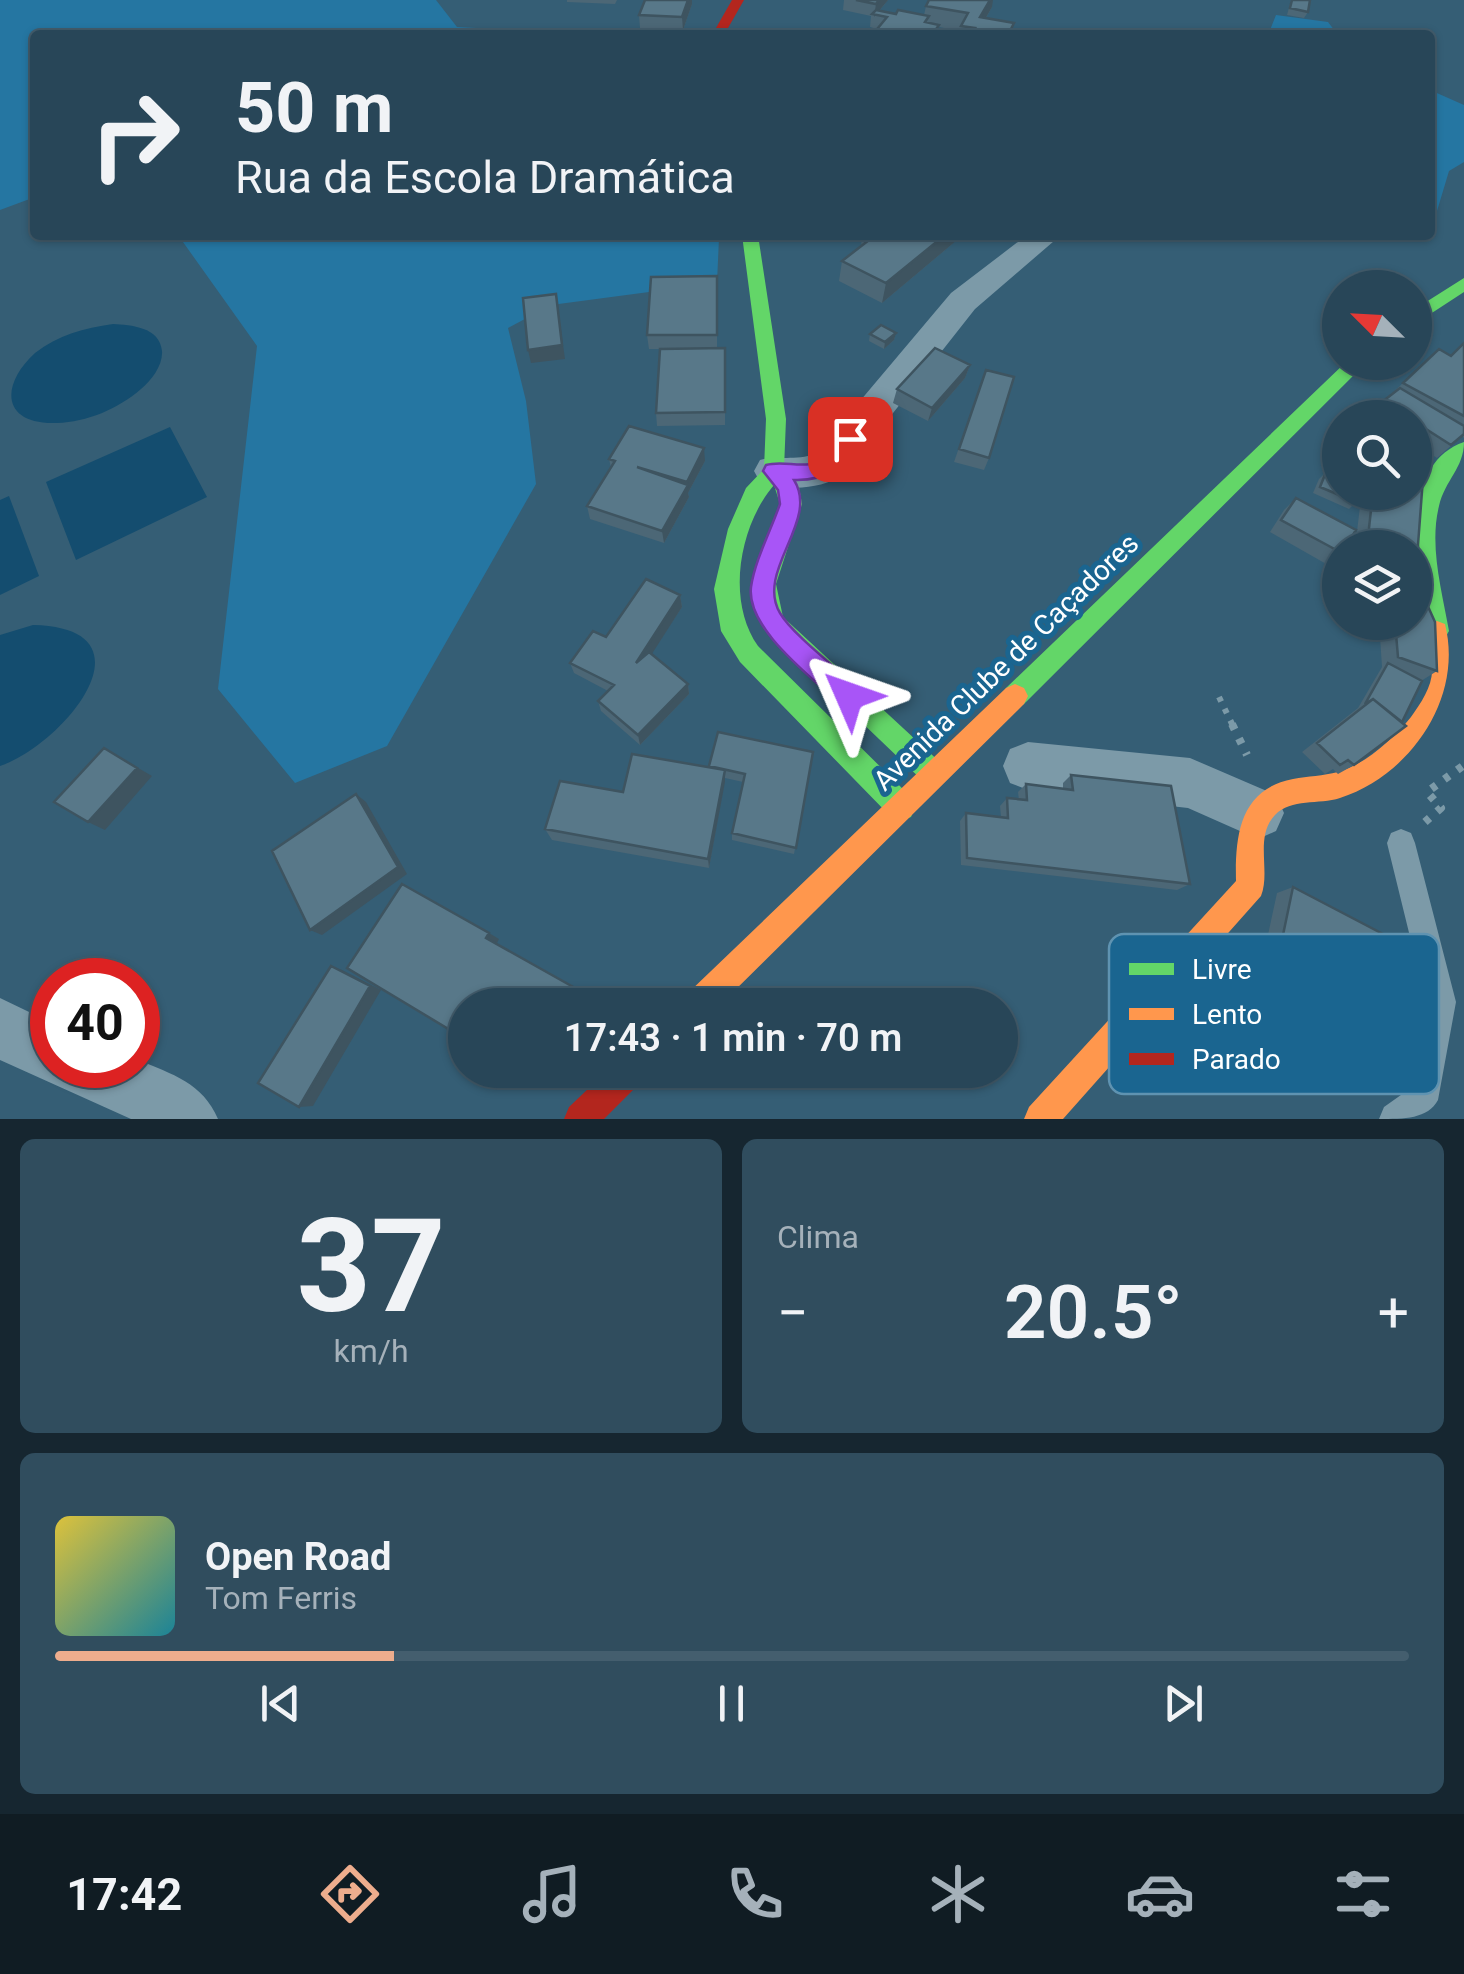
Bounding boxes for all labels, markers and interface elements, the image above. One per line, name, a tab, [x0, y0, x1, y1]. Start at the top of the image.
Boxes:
text: 50 m	[235, 67, 393, 149]
icon: right	[70, 70, 200, 200]
text: Rua da Escola Dramática	[235, 151, 735, 204]
north arrow	[1322, 270, 1432, 380]
map controls	[1322, 270, 1432, 640]
pin	[808, 397, 893, 482]
button: search	[1322, 400, 1432, 510]
icon: arrive	[823, 412, 878, 467]
street label: Avenida Clube de Caçadores	[867, 527, 1145, 797]
button: layers	[1322, 530, 1432, 640]
position arrow	[797, 644, 901, 748]
legend	[1109, 934, 1439, 1094]
text: Livre	[1192, 953, 1252, 986]
speed limit sign: 40	[30, 958, 160, 1088]
text: Lento	[1192, 998, 1262, 1031]
text: 17:43 · 1 min · 70 m	[564, 1016, 902, 1060]
text: Parado	[1192, 1043, 1281, 1076]
text: 37	[296, 1190, 446, 1343]
text: Clima	[777, 1218, 859, 1256]
text: 20.5°	[1004, 1268, 1183, 1356]
text: −	[777, 1281, 808, 1345]
text: +	[1378, 1281, 1409, 1345]
text: km/h	[333, 1332, 409, 1370]
text: Open Road	[205, 1535, 391, 1579]
text: Tom Ferris	[205, 1579, 357, 1617]
icon: previous	[253, 1676, 308, 1731]
icon: pause	[704, 1676, 759, 1731]
icon: next	[1156, 1676, 1211, 1731]
icon: directions	[315, 1859, 385, 1929]
icon: music	[517, 1859, 587, 1929]
icon: phone	[720, 1859, 790, 1929]
icon: climate	[923, 1859, 993, 1929]
icon: car	[1125, 1859, 1195, 1929]
icon: filters	[1328, 1859, 1398, 1929]
text: 17:42	[66, 1868, 182, 1921]

